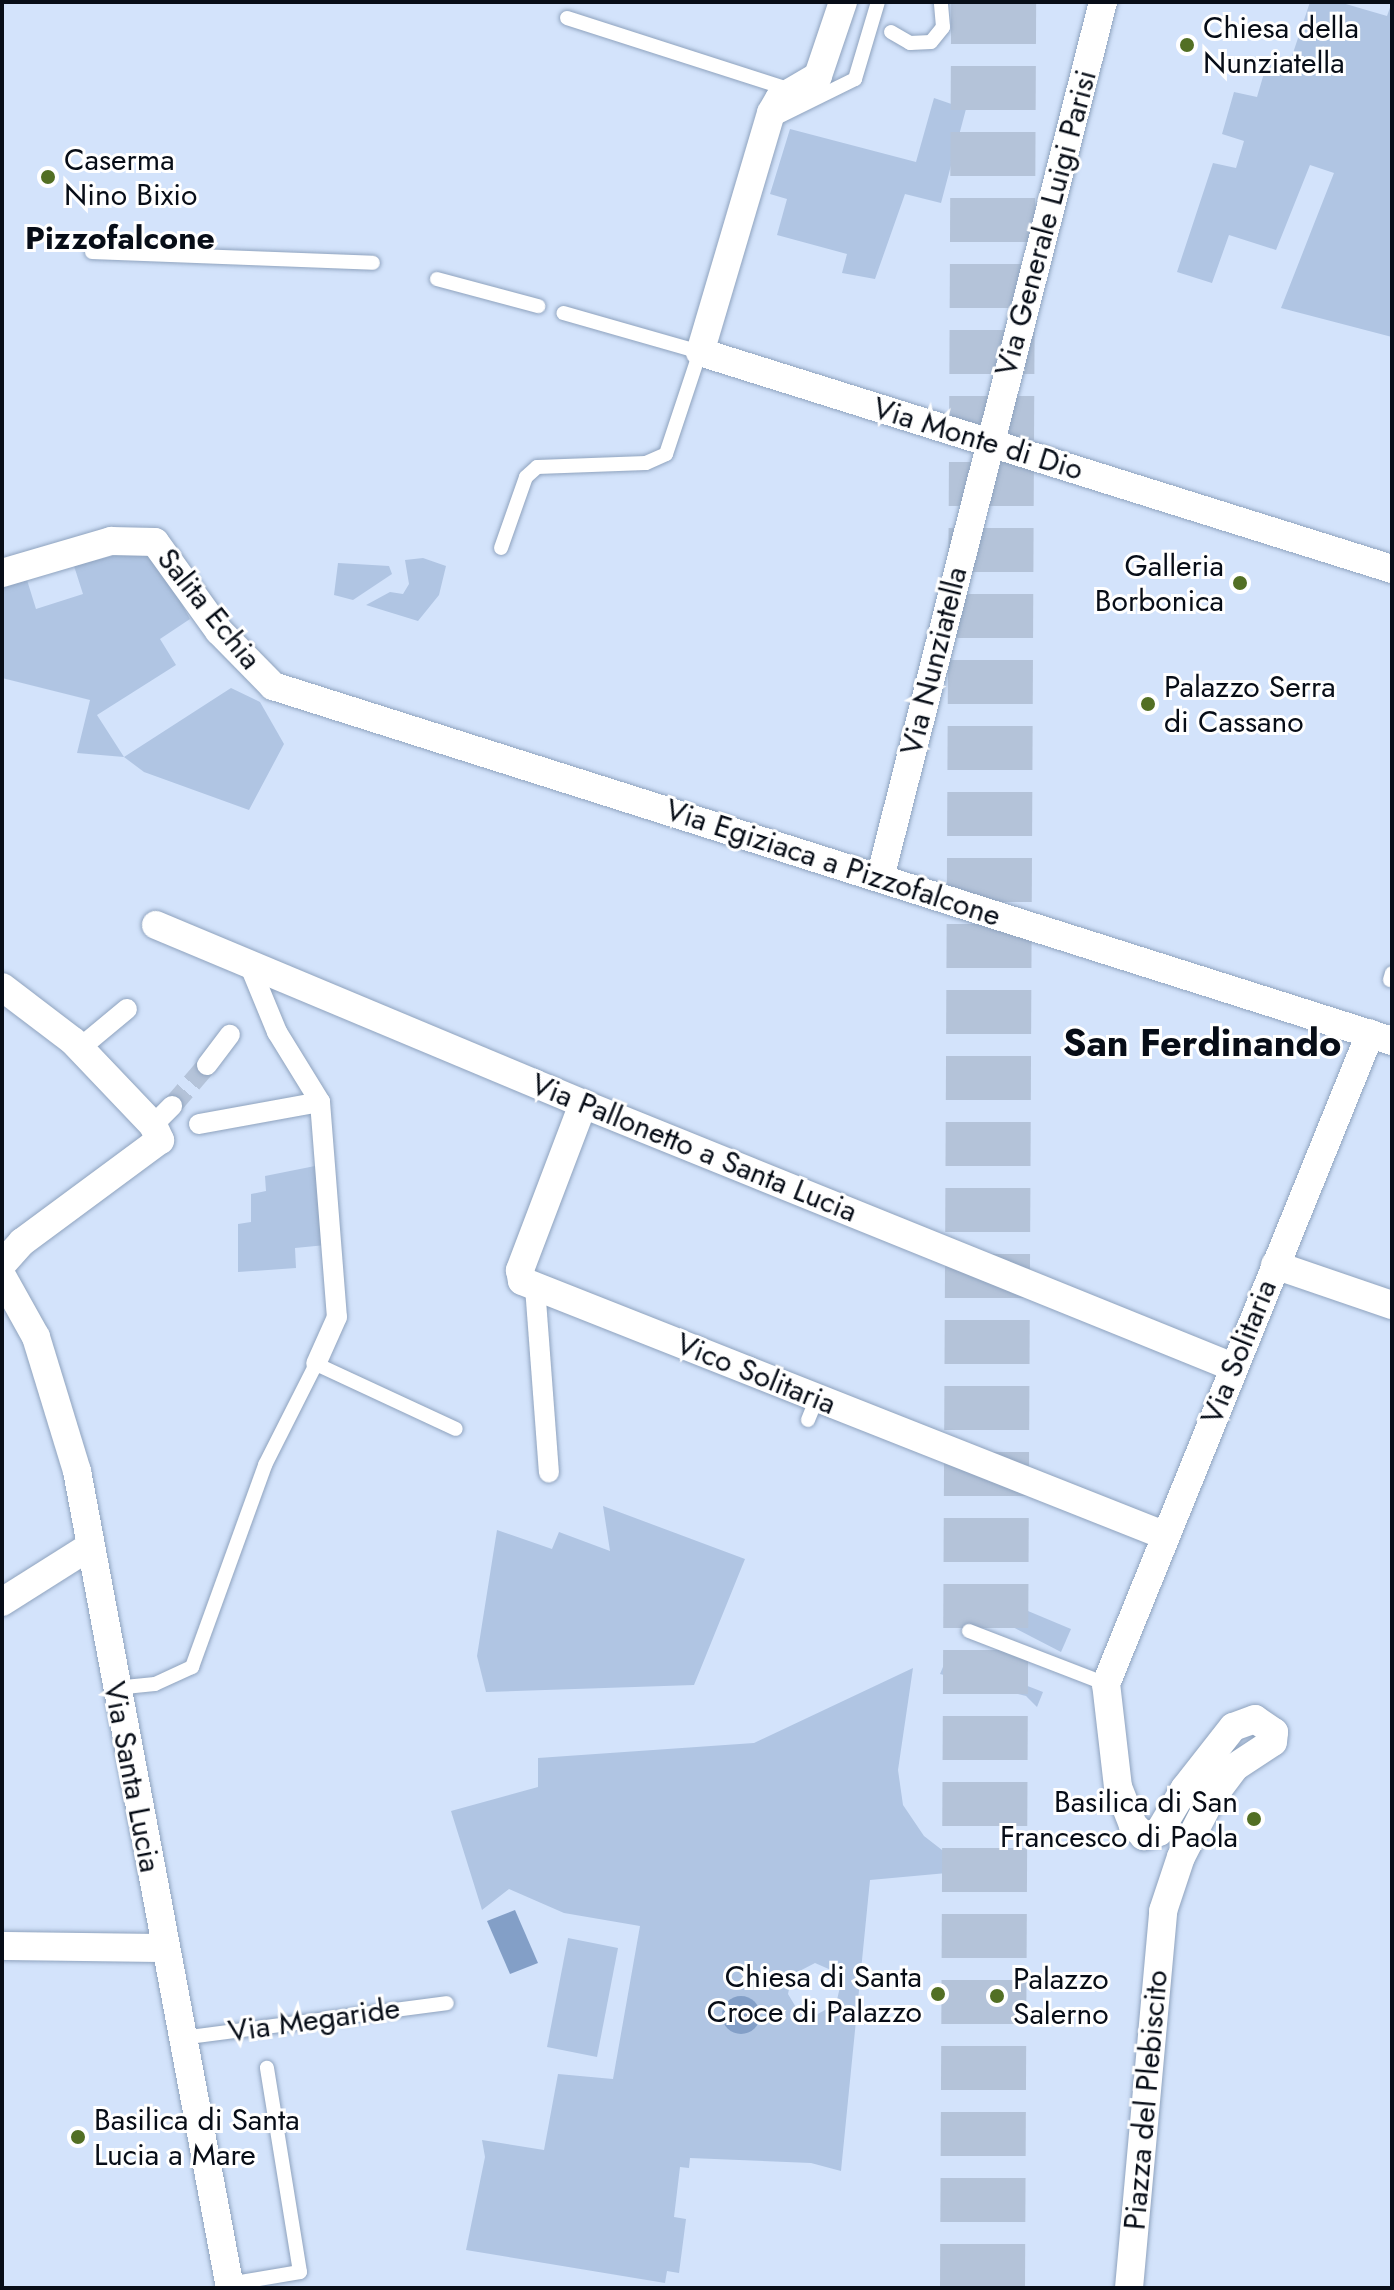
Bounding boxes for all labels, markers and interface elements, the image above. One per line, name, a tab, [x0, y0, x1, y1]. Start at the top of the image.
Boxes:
place label: Chiesa della Nunziatella	[1203, 10, 1359, 80]
marker: Chiesa della Nunziatella	[1178, 36, 1196, 54]
street label: Via Generale Luigi Parisi	[988, 66, 1104, 380]
place label: Caserma Nino Bixio	[64, 142, 197, 212]
marker: Caserma Nino Bixio	[39, 168, 57, 186]
district label: Pizzofalcone	[25, 219, 215, 257]
street label: Via Monte di Dio	[869, 390, 1087, 488]
street label: Salita Echia	[149, 541, 269, 677]
place label: Galleria Borbonica	[1095, 548, 1224, 618]
street label: Via Nunziatella	[893, 563, 975, 759]
marker: Galleria Borbonica	[1231, 574, 1249, 592]
place label: Palazzo Serra di Cassano	[1164, 669, 1336, 740]
marker: Palazzo Serra di Cassano	[1139, 695, 1157, 713]
street label: Via Egiziaca a Pizzofalcone	[661, 792, 1005, 934]
district label: San Ferdinando	[1063, 1020, 1341, 1066]
street label: Via Pallonetto a Santa Lucia	[526, 1066, 862, 1230]
street label: Via Solitaria	[1194, 1274, 1284, 1430]
street label: Vico Solitaria	[671, 1326, 841, 1422]
street label: Via Santa Lucia	[96, 1679, 168, 1875]
place label: Basilica di San Francesco di Paola	[1000, 1784, 1238, 1854]
marker: Basilica di San Francesco di Paola	[1245, 1810, 1263, 1828]
place label: Chiesa di Santa Croce di Palazzo	[707, 1959, 922, 2030]
place label: Palazzo Salerno	[1013, 1961, 1109, 2032]
street label: Piazza del Plebiscito	[1117, 1969, 1175, 2231]
marker: Chiesa di Santa Croce di Palazzo	[929, 1985, 947, 2003]
marker: Palazzo Salerno	[988, 1987, 1006, 2005]
street label: Via Megaride	[226, 1990, 402, 2050]
place label: Basilica di Santa Lucia a Mare	[94, 2102, 300, 2172]
marker: Basilica di Santa Lucia a Mare	[69, 2128, 87, 2146]

